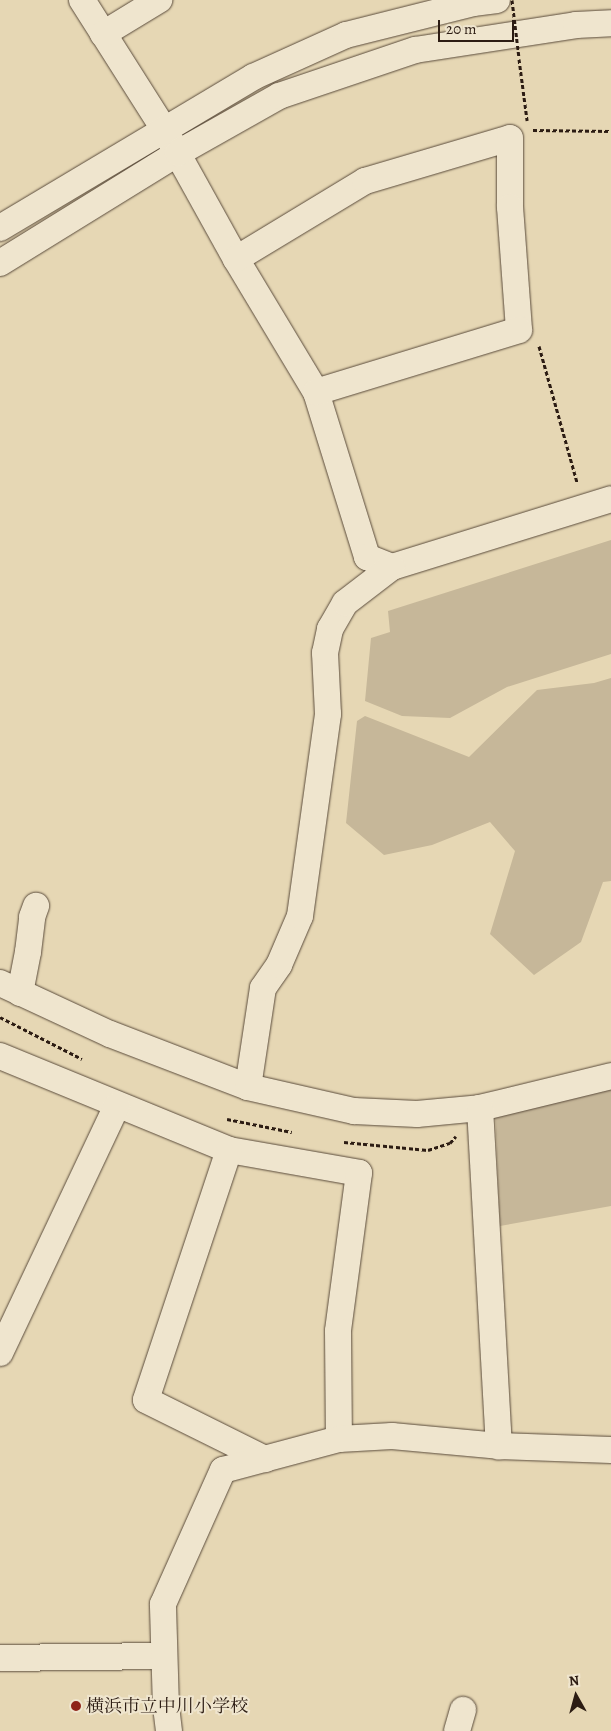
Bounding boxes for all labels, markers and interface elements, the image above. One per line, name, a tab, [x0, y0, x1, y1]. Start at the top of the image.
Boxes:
scale bar	[441, 10, 517, 42]
text: 20 m	[446, 19, 477, 39]
north arrow	[551, 1671, 601, 1721]
text: N	[568, 1671, 580, 1691]
place label: 横浜市立中川小学校	[86, 1695, 248, 1717]
marker: 横浜市立中川小学校	[70, 1700, 82, 1712]

